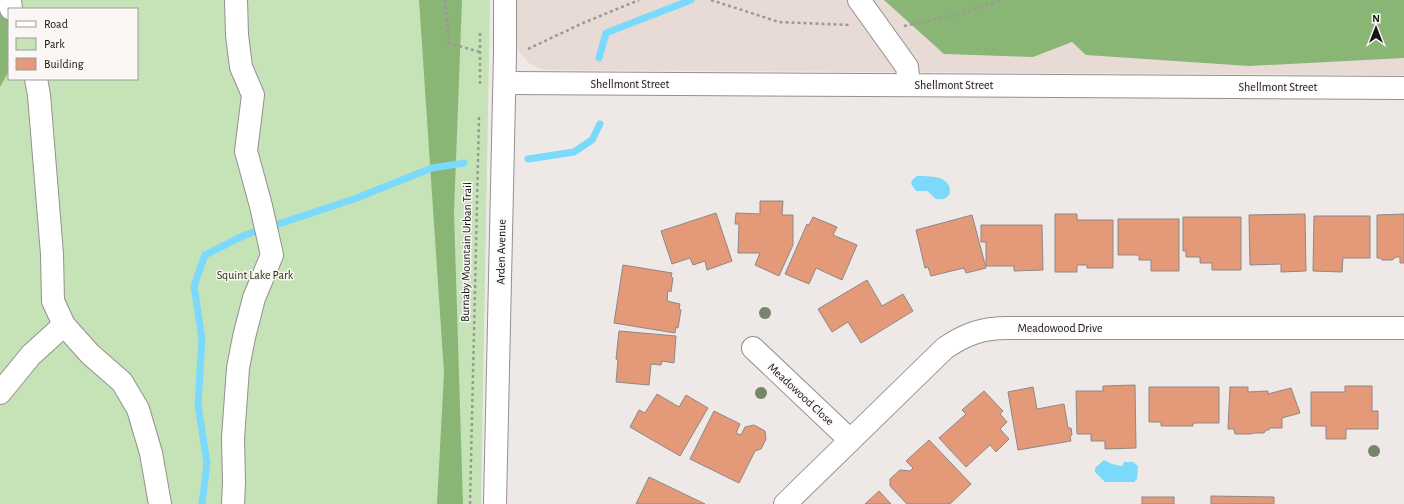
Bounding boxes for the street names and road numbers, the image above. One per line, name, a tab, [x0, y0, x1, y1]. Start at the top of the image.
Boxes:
street label: Shellmont Street	[591, 78, 670, 90]
street label: Shellmont Street	[915, 79, 994, 91]
street label: Shellmont Street	[1239, 81, 1318, 93]
street label: Burnaby Mountain Urban Trail	[459, 182, 474, 322]
street label: Arden Avenue	[494, 219, 508, 285]
street label: Meadowood Drive	[1017, 322, 1103, 334]
street label: Meadowood Close	[766, 361, 836, 427]

